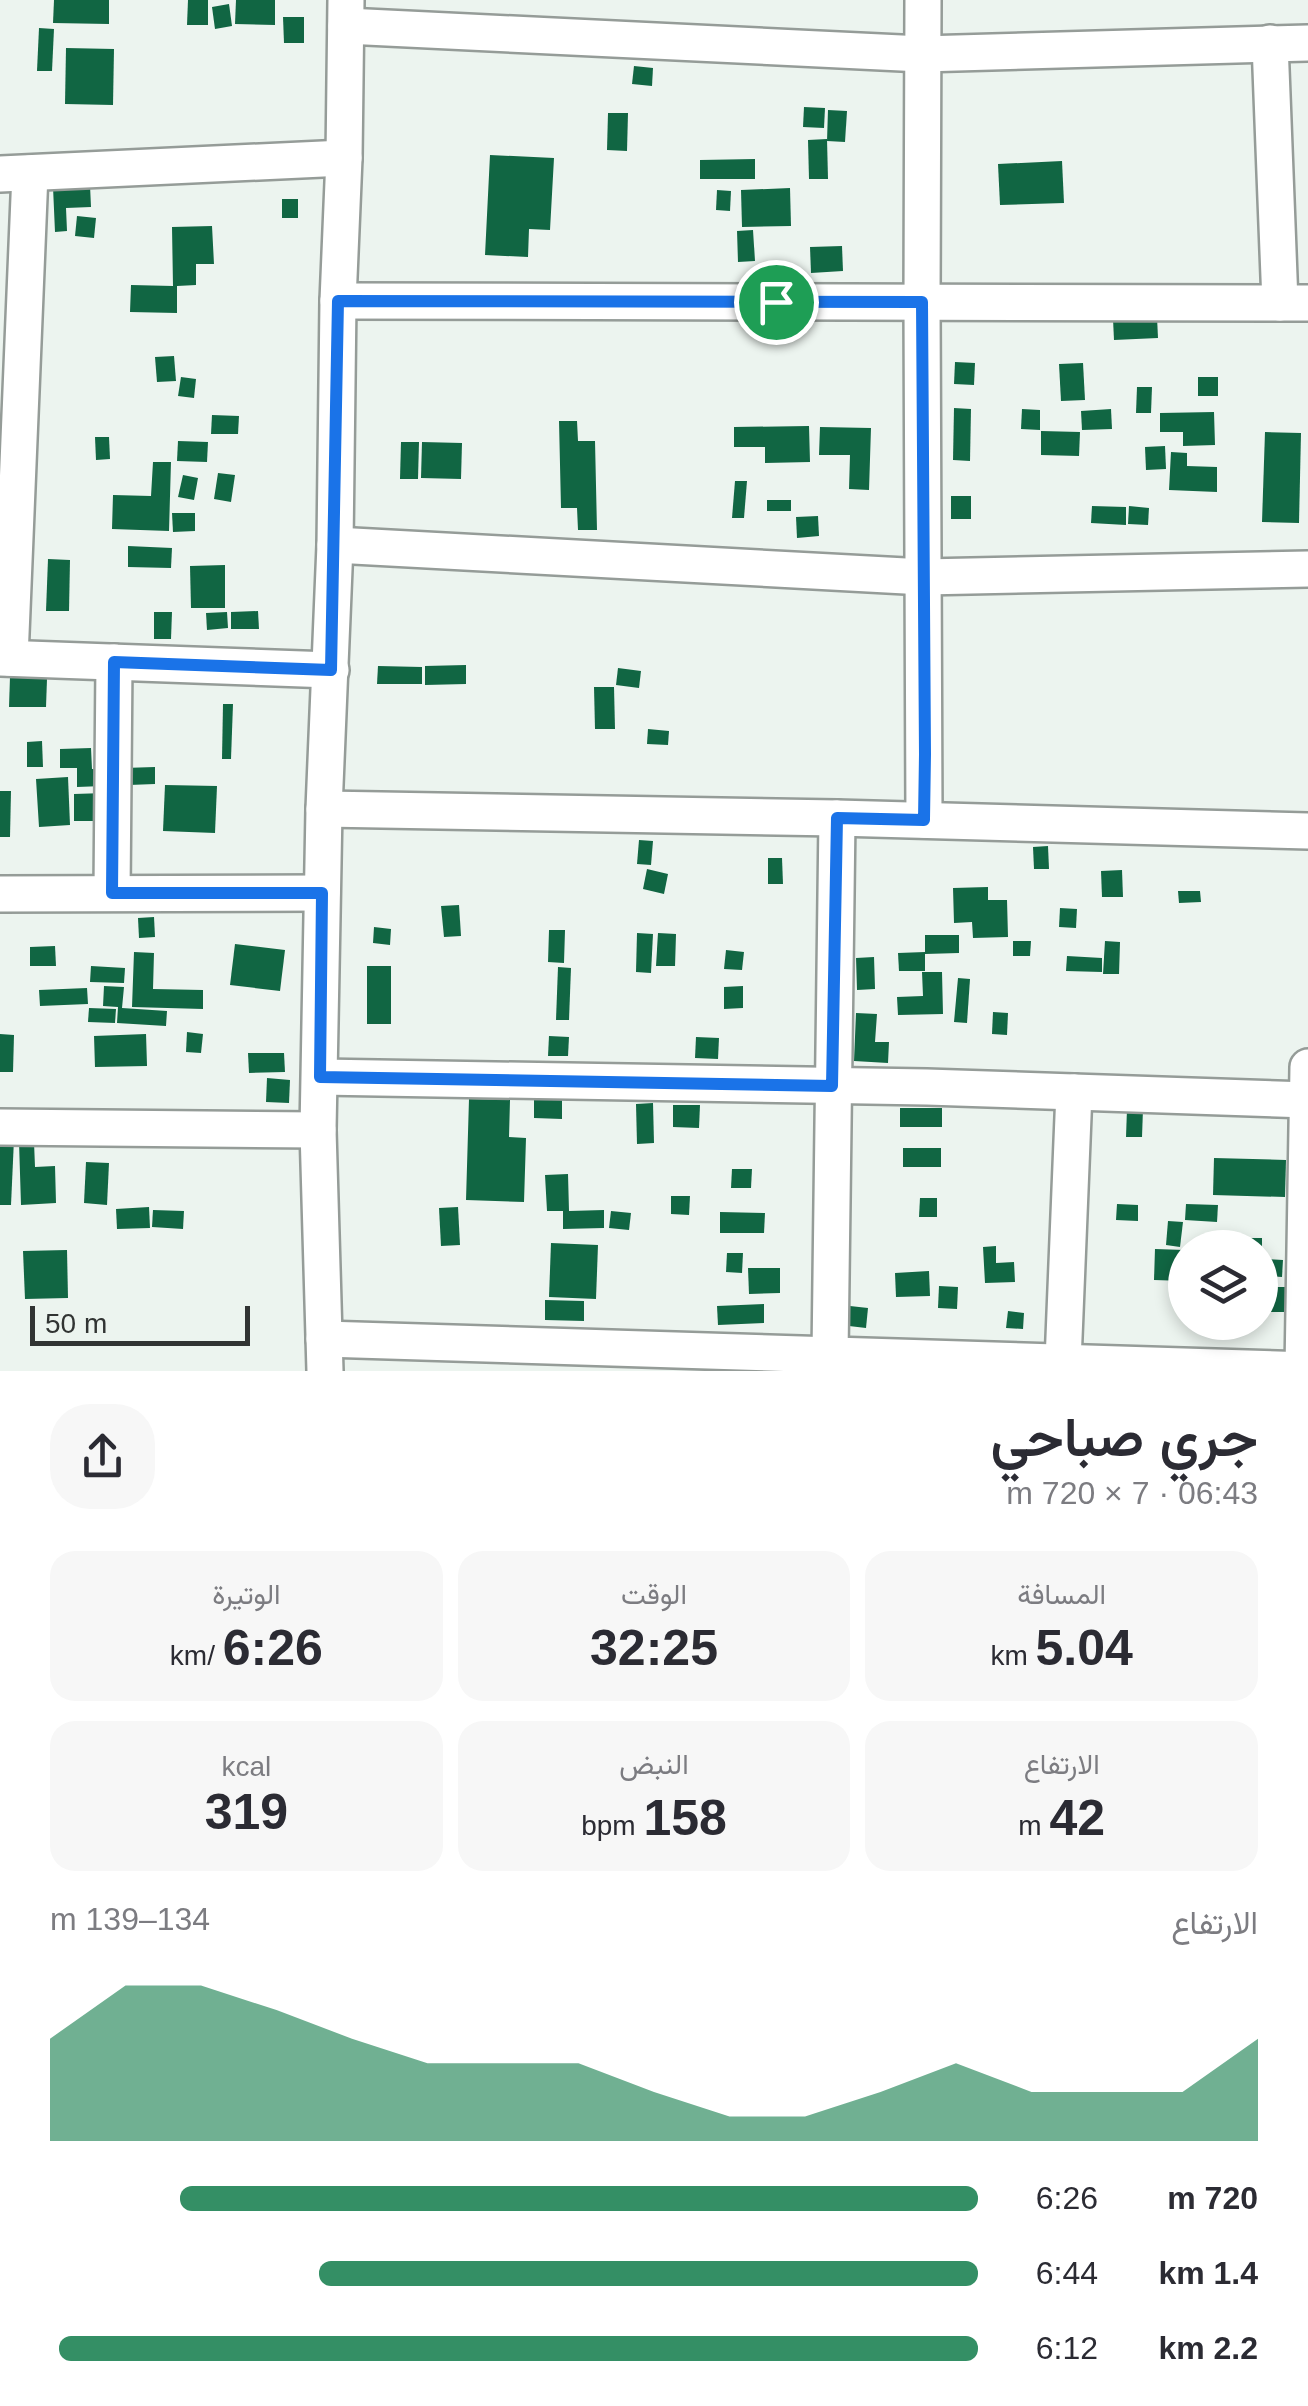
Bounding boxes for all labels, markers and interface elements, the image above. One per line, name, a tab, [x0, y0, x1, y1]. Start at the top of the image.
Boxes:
pin	[734, 260, 819, 345]
icon: arrive	[749, 275, 804, 330]
map controls	[1168, 1230, 1278, 1340]
button: layers	[1168, 1230, 1278, 1340]
scale bar	[30, 1301, 250, 1346]
text: 50 m	[45, 1308, 107, 1339]
button: share	[50, 1404, 155, 1509]
text: جري صباحي	[990, 1406, 1258, 1468]
text: 06:43 · 7 × 720 m	[1006, 1475, 1258, 1511]
text: الوتيرة	[212, 1579, 281, 1610]
text: الوقت	[621, 1579, 687, 1610]
text: المسافة	[1017, 1579, 1106, 1610]
text: 6:26	[223, 1620, 323, 1676]
text: 32:25	[590, 1620, 718, 1676]
text: 5.04	[1036, 1620, 1133, 1676]
text: /km	[170, 1640, 223, 1671]
text: km	[990, 1640, 1036, 1671]
text: النبض	[619, 1749, 689, 1780]
text: الارتفاع	[1024, 1749, 1100, 1780]
text: kcal	[221, 1751, 271, 1782]
text: 319	[205, 1784, 288, 1840]
text: 158	[643, 1790, 727, 1846]
text: 42	[1049, 1790, 1105, 1846]
text: bpm	[581, 1810, 643, 1841]
text: m	[1018, 1810, 1049, 1841]
text: 134–139 m	[50, 1901, 210, 1937]
text: الارتفاع	[1171, 1905, 1258, 1941]
text: 6:26	[1036, 2180, 1098, 2216]
text: 720 m	[1167, 2180, 1258, 2216]
text: 6:44	[1036, 2255, 1098, 2291]
text: 1.4 km	[1158, 2255, 1258, 2291]
text: 6:12	[1036, 2330, 1098, 2366]
text: 2.2 km	[1158, 2330, 1258, 2366]

